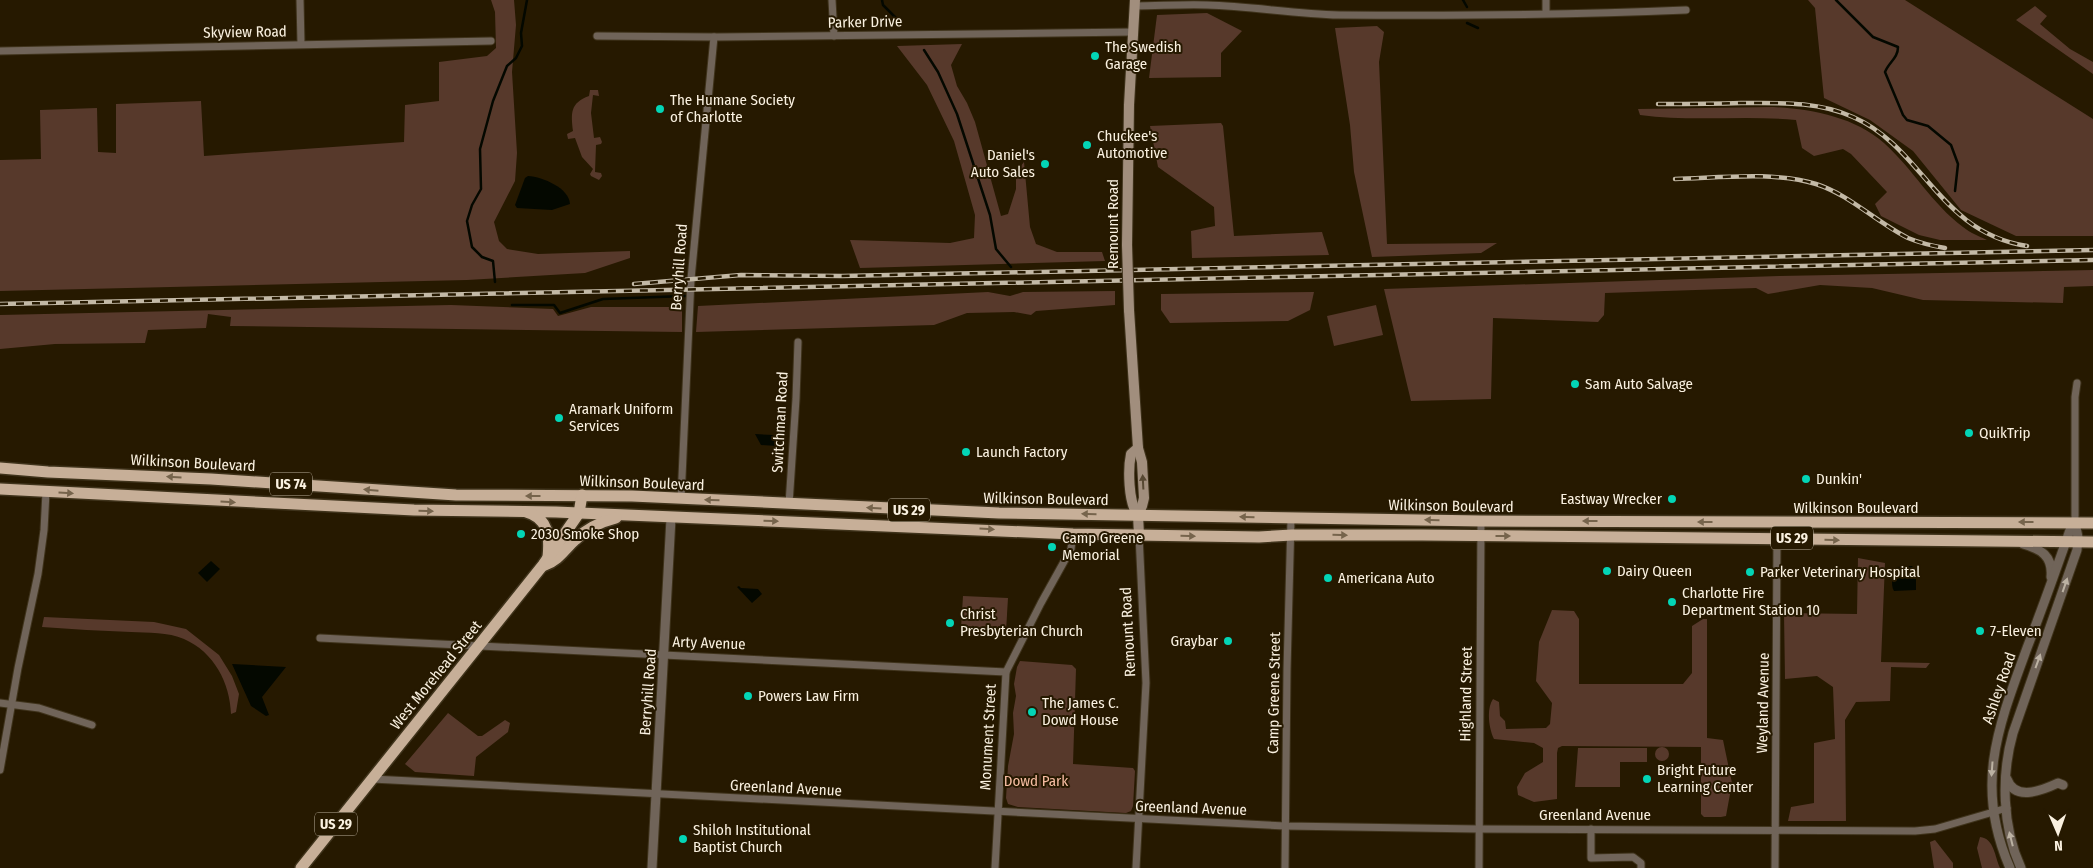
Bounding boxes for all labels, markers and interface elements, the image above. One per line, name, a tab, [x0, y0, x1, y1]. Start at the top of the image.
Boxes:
street label: Parker Drive	[828, 12, 902, 32]
street label: Skyview Road	[203, 22, 287, 42]
place label: The Swedish Garage	[1105, 38, 1182, 73]
marker: The Swedish Garage	[1089, 50, 1101, 62]
place label: The Humane Society of Charlotte	[670, 91, 795, 126]
marker: The Humane Society of Charlotte	[654, 103, 666, 115]
place label: Chuckee's Automotive	[1097, 127, 1167, 162]
marker: Chuckee's Automotive	[1081, 139, 1093, 151]
place label: Daniel's Auto Sales	[971, 146, 1035, 181]
marker: Daniel's Auto Sales	[1039, 158, 1051, 170]
street label: Remount Road	[1104, 179, 1122, 269]
street label: Berryhill Road	[667, 223, 691, 311]
street label: Switchman Road	[768, 371, 792, 473]
place label: Sam Auto Salvage	[1585, 375, 1693, 393]
marker: Sam Auto Salvage	[1569, 378, 1581, 390]
place label: Aramark Uniform Services	[569, 400, 673, 435]
marker: Aramark Uniform Services	[553, 412, 565, 424]
place label: QuikTrip	[1979, 424, 2031, 442]
marker: QuikTrip	[1963, 427, 1975, 439]
place label: Launch Factory	[976, 443, 1068, 461]
marker: Launch Factory	[960, 446, 972, 458]
street label: Wilkinson Boulevard	[130, 451, 256, 475]
place label: Dunkin'	[1816, 470, 1862, 488]
one-way arrow	[166, 472, 182, 480]
road number: US 74	[270, 472, 312, 496]
street label: Wilkinson Boulevard	[579, 472, 705, 494]
one-way arrow	[1138, 473, 1146, 489]
marker: Dunkin'	[1800, 473, 1812, 485]
one-way arrow	[363, 486, 379, 494]
street label: Wilkinson Boulevard	[983, 489, 1109, 509]
one-way arrow	[58, 490, 74, 498]
place label: Eastway Wrecker	[1560, 490, 1663, 508]
one-way arrow	[525, 492, 541, 500]
marker: Eastway Wrecker	[1666, 493, 1678, 505]
one-way arrow	[704, 496, 720, 504]
street label: Wilkinson Boulevard	[1388, 496, 1514, 516]
one-way arrow	[221, 498, 237, 506]
road number: US 29	[888, 498, 930, 522]
street label: Wilkinson Boulevard	[1793, 499, 1919, 517]
one-way arrow	[866, 504, 882, 512]
one-way arrow	[418, 507, 434, 515]
one-way arrow	[1081, 510, 1097, 518]
one-way arrow	[1238, 512, 1254, 520]
one-way arrow	[1424, 516, 1440, 524]
one-way arrow	[1582, 517, 1598, 525]
one-way arrow	[763, 518, 779, 526]
one-way arrow	[1697, 518, 1713, 526]
one-way arrow	[2018, 518, 2034, 526]
place label: 2030 Smoke Shop	[531, 525, 639, 543]
one-way arrow	[979, 526, 995, 534]
road number: US 29	[1771, 526, 1813, 550]
marker: 2030 Smoke Shop	[515, 528, 527, 540]
place label: Camp Greene Memorial	[1062, 529, 1143, 564]
one-way arrow	[1333, 531, 1349, 539]
one-way arrow	[1180, 532, 1196, 540]
one-way arrow	[1495, 532, 1511, 540]
one-way arrow	[1824, 536, 1840, 544]
marker: Camp Greene Memorial	[1046, 541, 1058, 553]
place label: Dairy Queen	[1617, 562, 1692, 580]
place label: Parker Veterinary Hospital	[1760, 563, 1920, 581]
marker: Dairy Queen	[1601, 565, 1613, 577]
marker: Parker Veterinary Hospital	[1744, 566, 1756, 578]
place label: Americana Auto	[1338, 569, 1435, 587]
marker: Americana Auto	[1322, 572, 1334, 584]
one-way arrow	[2061, 577, 2069, 592]
place label: Charlotte Fire Department Station 10	[1682, 584, 1820, 619]
street label: Remount Road	[1117, 587, 1139, 677]
marker: Charlotte Fire Department Station 10	[1666, 596, 1678, 608]
place label: Christ Presbyterian Church	[960, 605, 1083, 640]
street label: West Morehead Street	[386, 617, 486, 733]
marker: Christ Presbyterian Church	[944, 617, 956, 629]
place label: 7-Eleven	[1990, 622, 2042, 640]
marker: 7-Eleven	[1974, 625, 1986, 637]
place label: Graybar	[1170, 632, 1219, 650]
street label: Camp Greene Street	[1264, 632, 1284, 754]
street label: Arty Avenue	[672, 633, 746, 653]
marker: Graybar	[1222, 635, 1234, 647]
street label: Highland Street	[1456, 646, 1476, 742]
street label: Berryhill Road	[636, 648, 660, 736]
street label: Ashley Road	[1978, 650, 2020, 726]
street label: Weyland Avenue	[1753, 652, 1773, 754]
one-way arrow	[2035, 654, 2043, 669]
street label: Monument Street	[976, 683, 1000, 791]
place label: Powers Law Firm	[758, 687, 859, 705]
marker: Powers Law Firm	[742, 690, 754, 702]
place label: The James C. Dowd House	[1042, 694, 1119, 729]
marker: The James C. Dowd House	[1026, 706, 1038, 718]
place label: Bright Future Learning Center	[1657, 761, 1754, 796]
one-way arrow	[1988, 761, 1996, 777]
park label: Dowd Park	[1004, 772, 1068, 790]
marker: Bright Future Learning Center	[1641, 773, 1653, 785]
street label: Greenland Avenue	[730, 776, 842, 800]
street label: Greenland Avenue	[1135, 797, 1247, 819]
street label: Greenland Avenue	[1539, 806, 1651, 824]
north arrow	[2033, 808, 2083, 858]
road number: US 29	[315, 812, 357, 836]
place label: Shiloh Institutional Baptist Church	[693, 821, 811, 856]
one-way arrow	[2007, 831, 2015, 846]
marker: Shiloh Institutional Baptist Church	[677, 833, 689, 845]
text: N	[2054, 837, 2063, 854]

